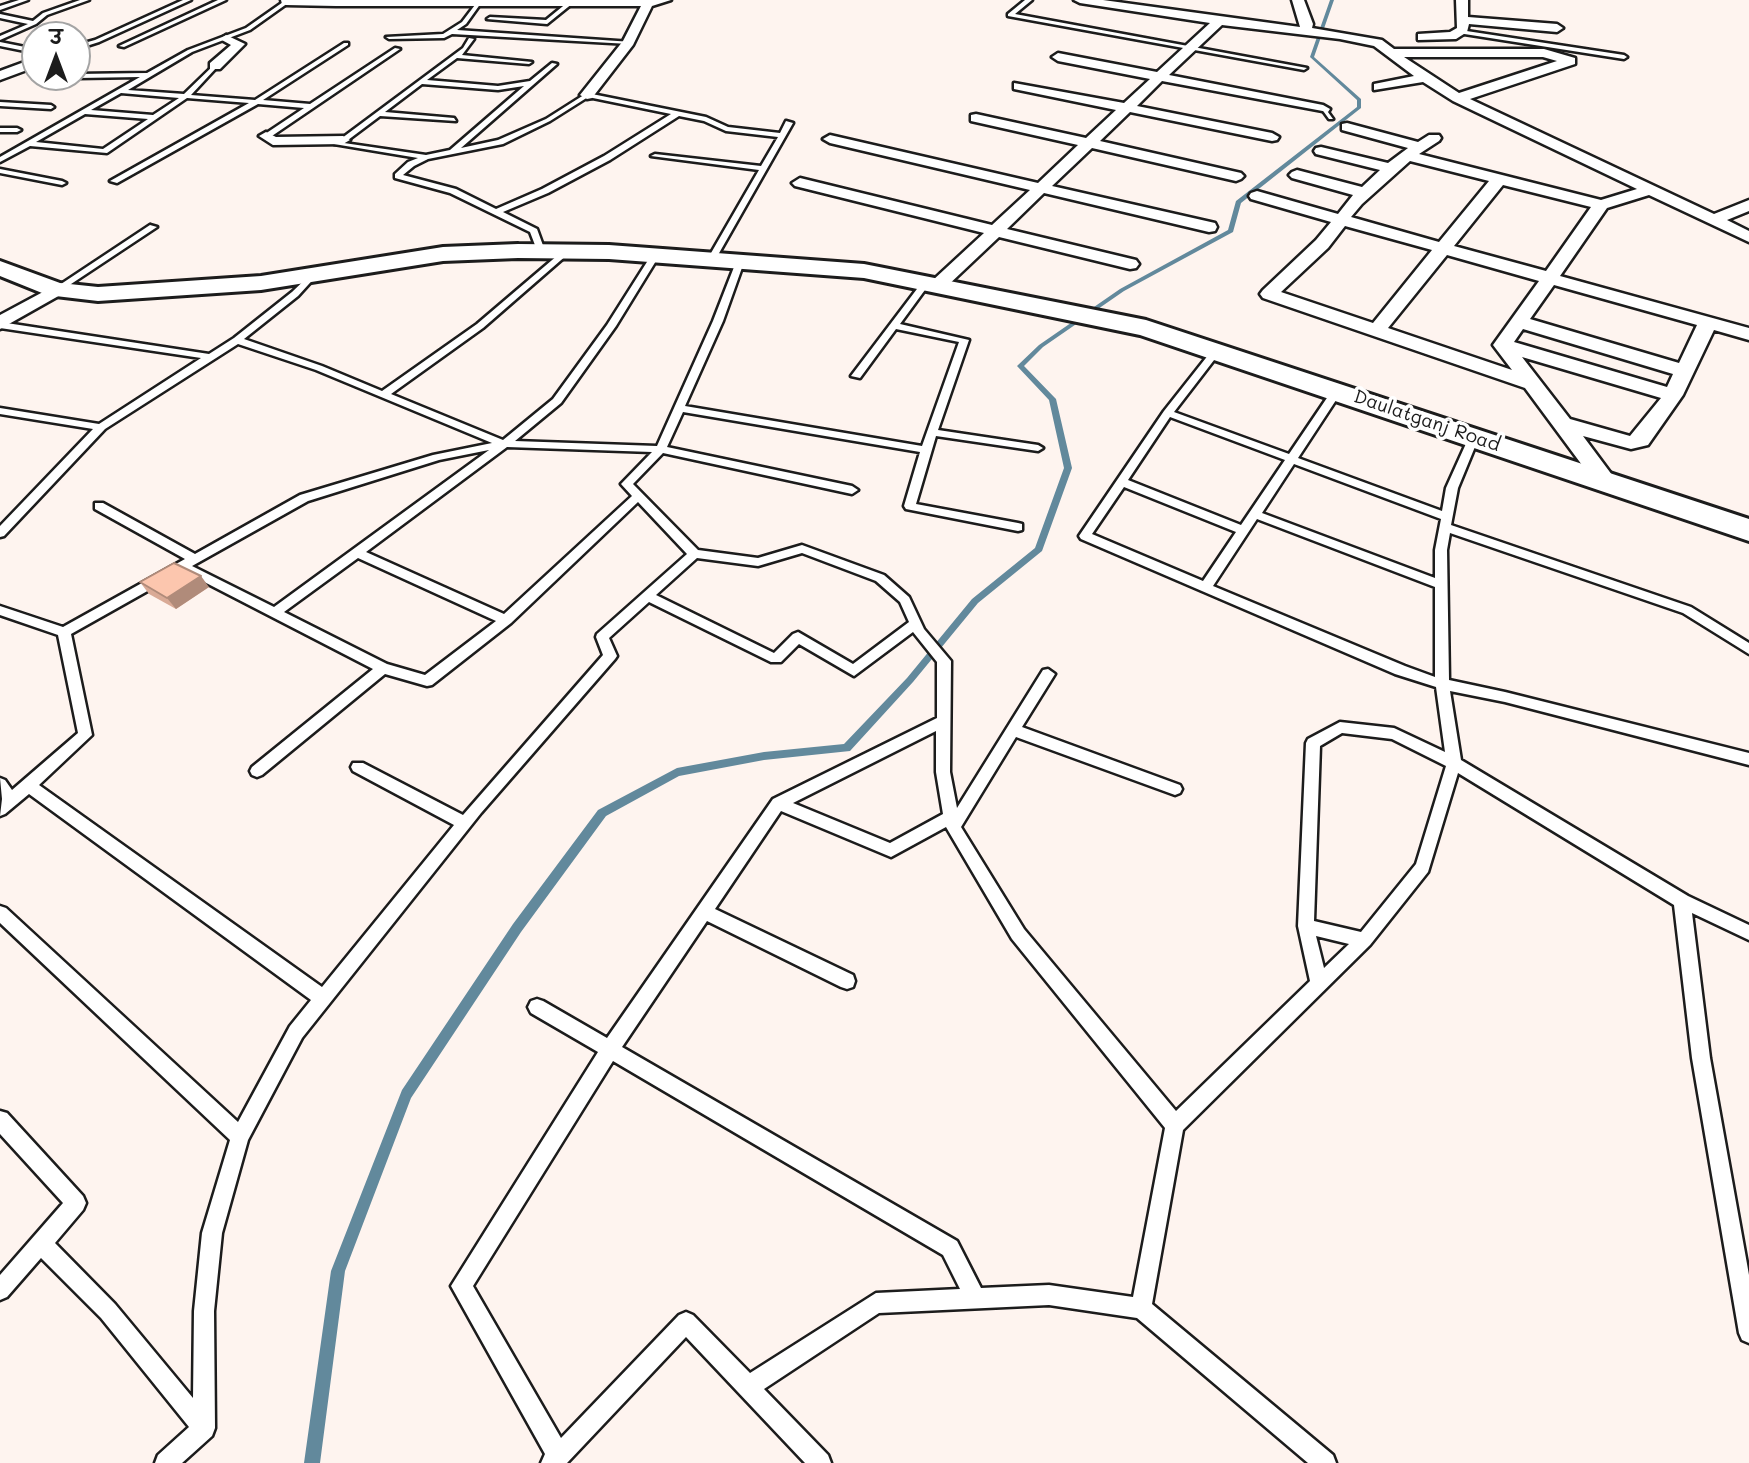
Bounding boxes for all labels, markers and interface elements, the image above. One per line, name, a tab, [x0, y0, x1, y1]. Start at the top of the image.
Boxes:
north arrow	[21, 21, 91, 91]
text: उ	[50, 24, 62, 49]
street label: Daulatganj Road	[1351, 385, 1503, 457]

